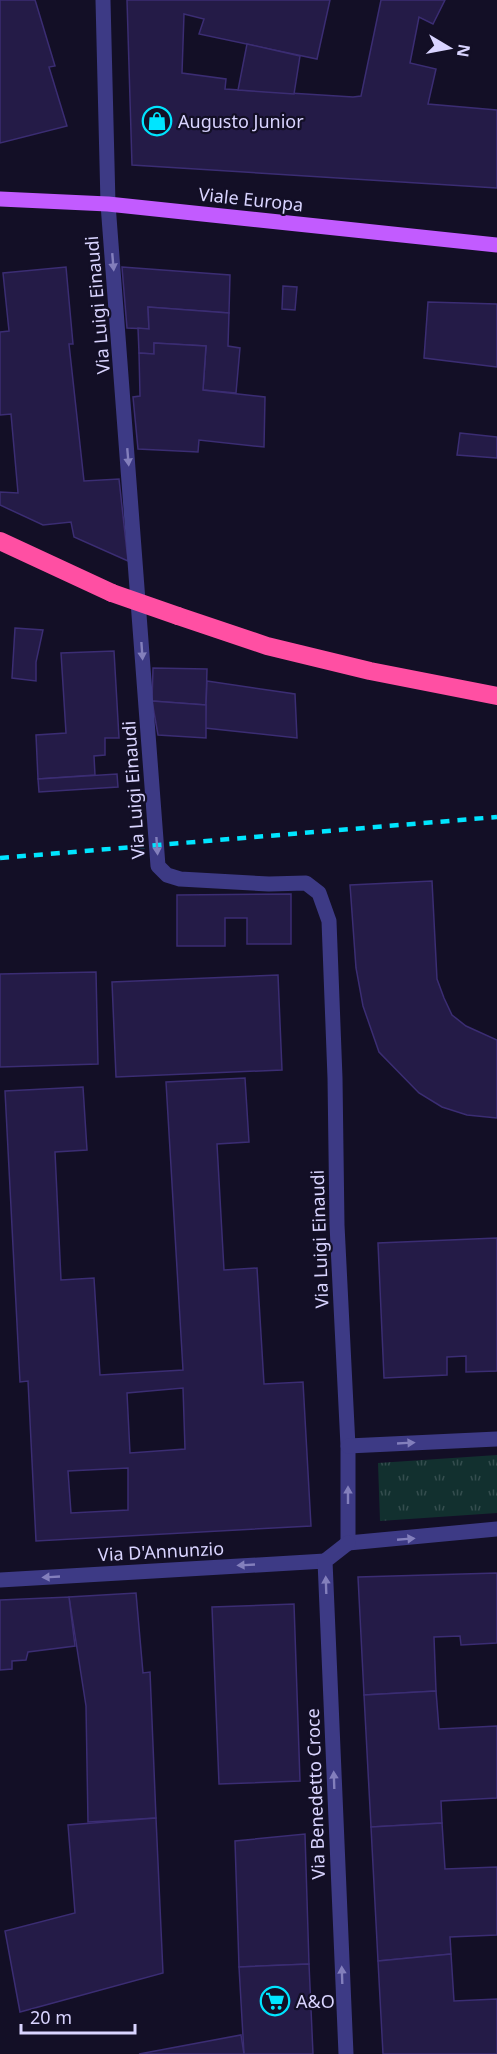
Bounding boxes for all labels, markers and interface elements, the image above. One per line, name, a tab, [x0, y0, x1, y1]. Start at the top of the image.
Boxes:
north arrow	[419, 18, 479, 78]
text: N	[452, 42, 476, 59]
shop icon: Augusto Junior	[141, 105, 173, 137]
place label: Augusto Junior	[178, 109, 304, 133]
street label: Viale Europa	[197, 182, 305, 216]
street label: Via Luigi Einaudi	[79, 235, 115, 375]
one-way arrow	[108, 253, 118, 272]
one-way arrow	[123, 447, 133, 466]
one-way arrow	[137, 642, 147, 661]
street label: Via Luigi Einaudi	[116, 720, 150, 860]
one-way arrow	[152, 836, 161, 855]
street label: Via Luigi Einaudi	[305, 1169, 333, 1309]
one-way arrow	[397, 1439, 416, 1448]
one-way arrow	[343, 1485, 353, 1504]
one-way arrow	[396, 1534, 415, 1544]
street label: Via D'Annunzio	[97, 1536, 225, 1566]
one-way arrow	[236, 1561, 255, 1570]
one-way arrow	[42, 1573, 61, 1582]
one-way arrow	[322, 1575, 331, 1594]
street label: Via Benedetto Croce	[300, 1708, 330, 1880]
one-way arrow	[330, 1770, 339, 1789]
one-way arrow	[338, 1965, 347, 1984]
supermarket icon: A&O	[259, 1985, 291, 2017]
place label: A&O	[296, 1989, 335, 2013]
scale bar	[21, 1997, 135, 2035]
text: 20 m	[30, 2005, 72, 2029]

